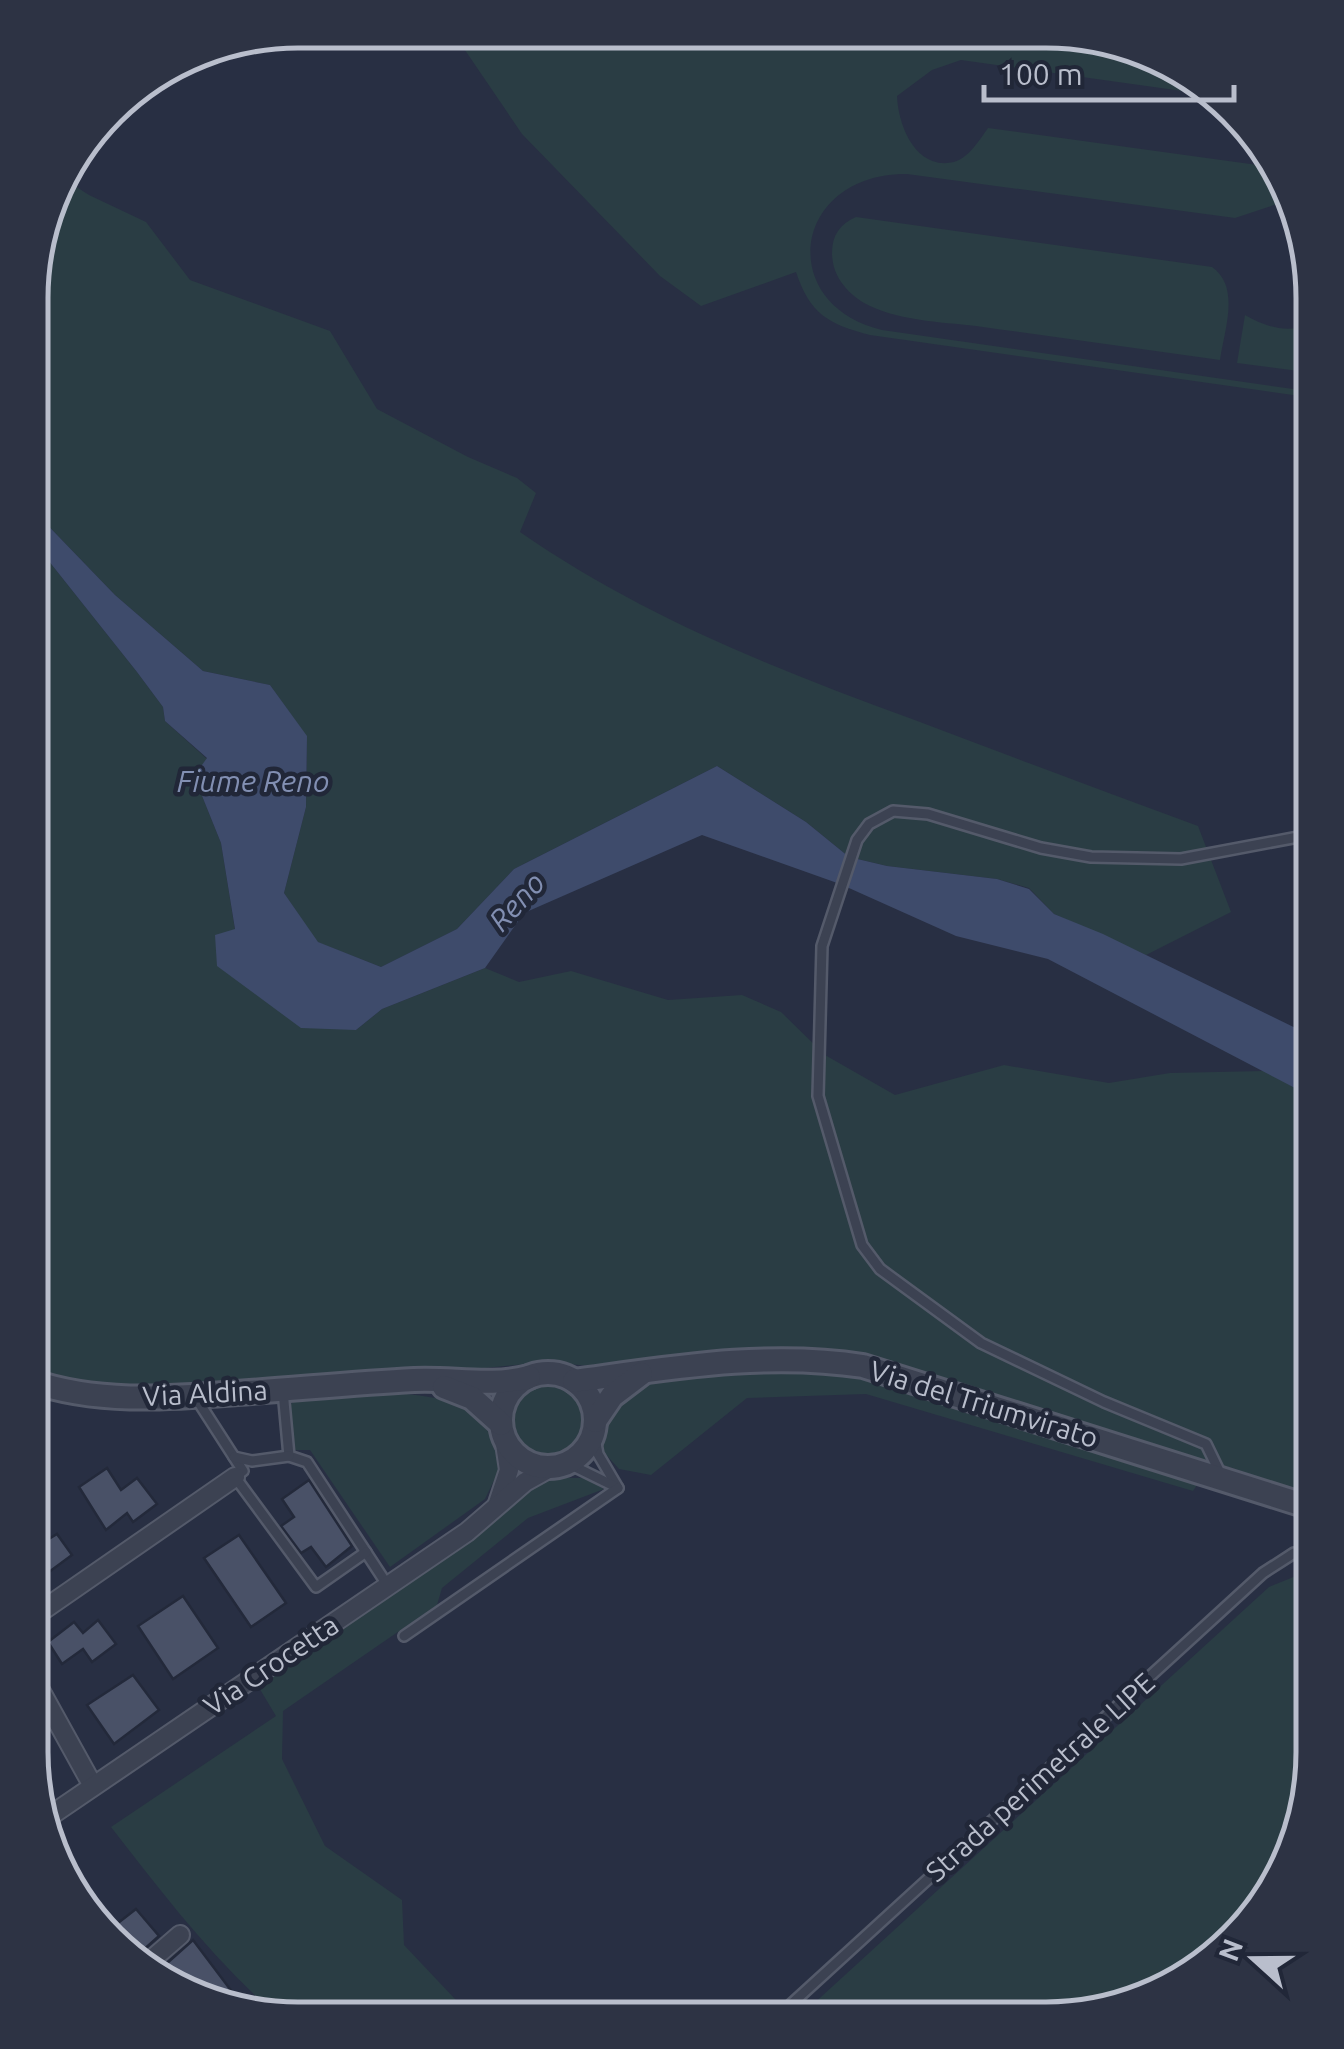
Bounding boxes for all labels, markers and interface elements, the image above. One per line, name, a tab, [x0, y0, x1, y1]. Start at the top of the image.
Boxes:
scale bar	[984, 40, 1234, 102]
text: 100 m	[999, 57, 1083, 91]
water label: Fiume Reno	[177, 764, 329, 798]
water label: Reno	[482, 865, 551, 937]
street label: Via del Triumvirato	[866, 1354, 1102, 1453]
street label: Via Aldina	[142, 1374, 268, 1411]
street label: Via Crocetta	[198, 1608, 344, 1721]
street label: Strada perimetrale LIPE	[919, 1666, 1160, 1887]
north arrow	[1204, 1909, 1304, 2009]
text: N	[1212, 1935, 1248, 1965]

